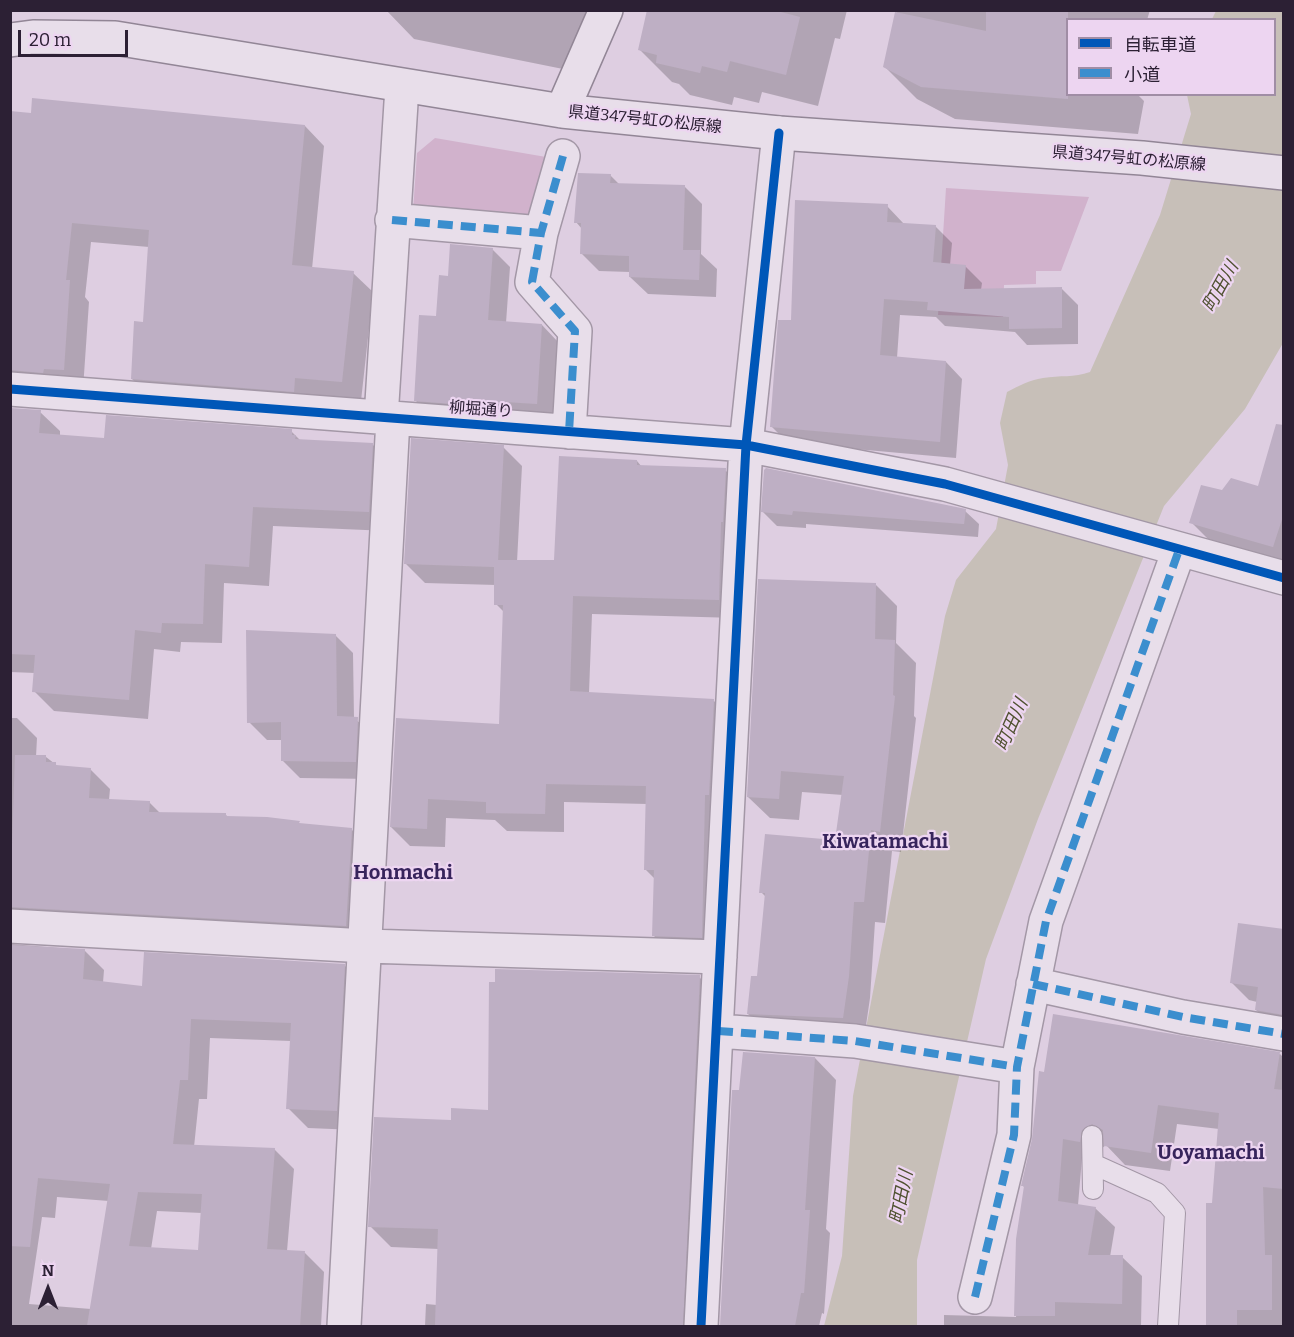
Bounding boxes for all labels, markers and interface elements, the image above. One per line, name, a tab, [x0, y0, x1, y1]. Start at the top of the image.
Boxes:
scale bar	[21, 18, 130, 56]
legend	[1066, 18, 1276, 96]
text: 20 m	[29, 29, 71, 51]
text: 自転車道	[1124, 34, 1196, 56]
text: 小道	[1124, 64, 1160, 86]
street label: 県道347号虹の松原線	[567, 102, 723, 138]
street label: 県道347号虹の松原線	[1051, 143, 1207, 175]
water label: 町田川	[1198, 258, 1244, 316]
street label: 柳堀通り	[448, 398, 514, 422]
water label: 町田川	[991, 696, 1033, 754]
district label: Kiwatamachi	[822, 830, 948, 854]
district label: Honmachi	[353, 861, 453, 885]
district label: Uoyamachi	[1157, 1141, 1265, 1165]
water label: 町田川	[886, 1168, 918, 1226]
north arrow	[18, 1259, 78, 1319]
text: N	[42, 1261, 54, 1280]

